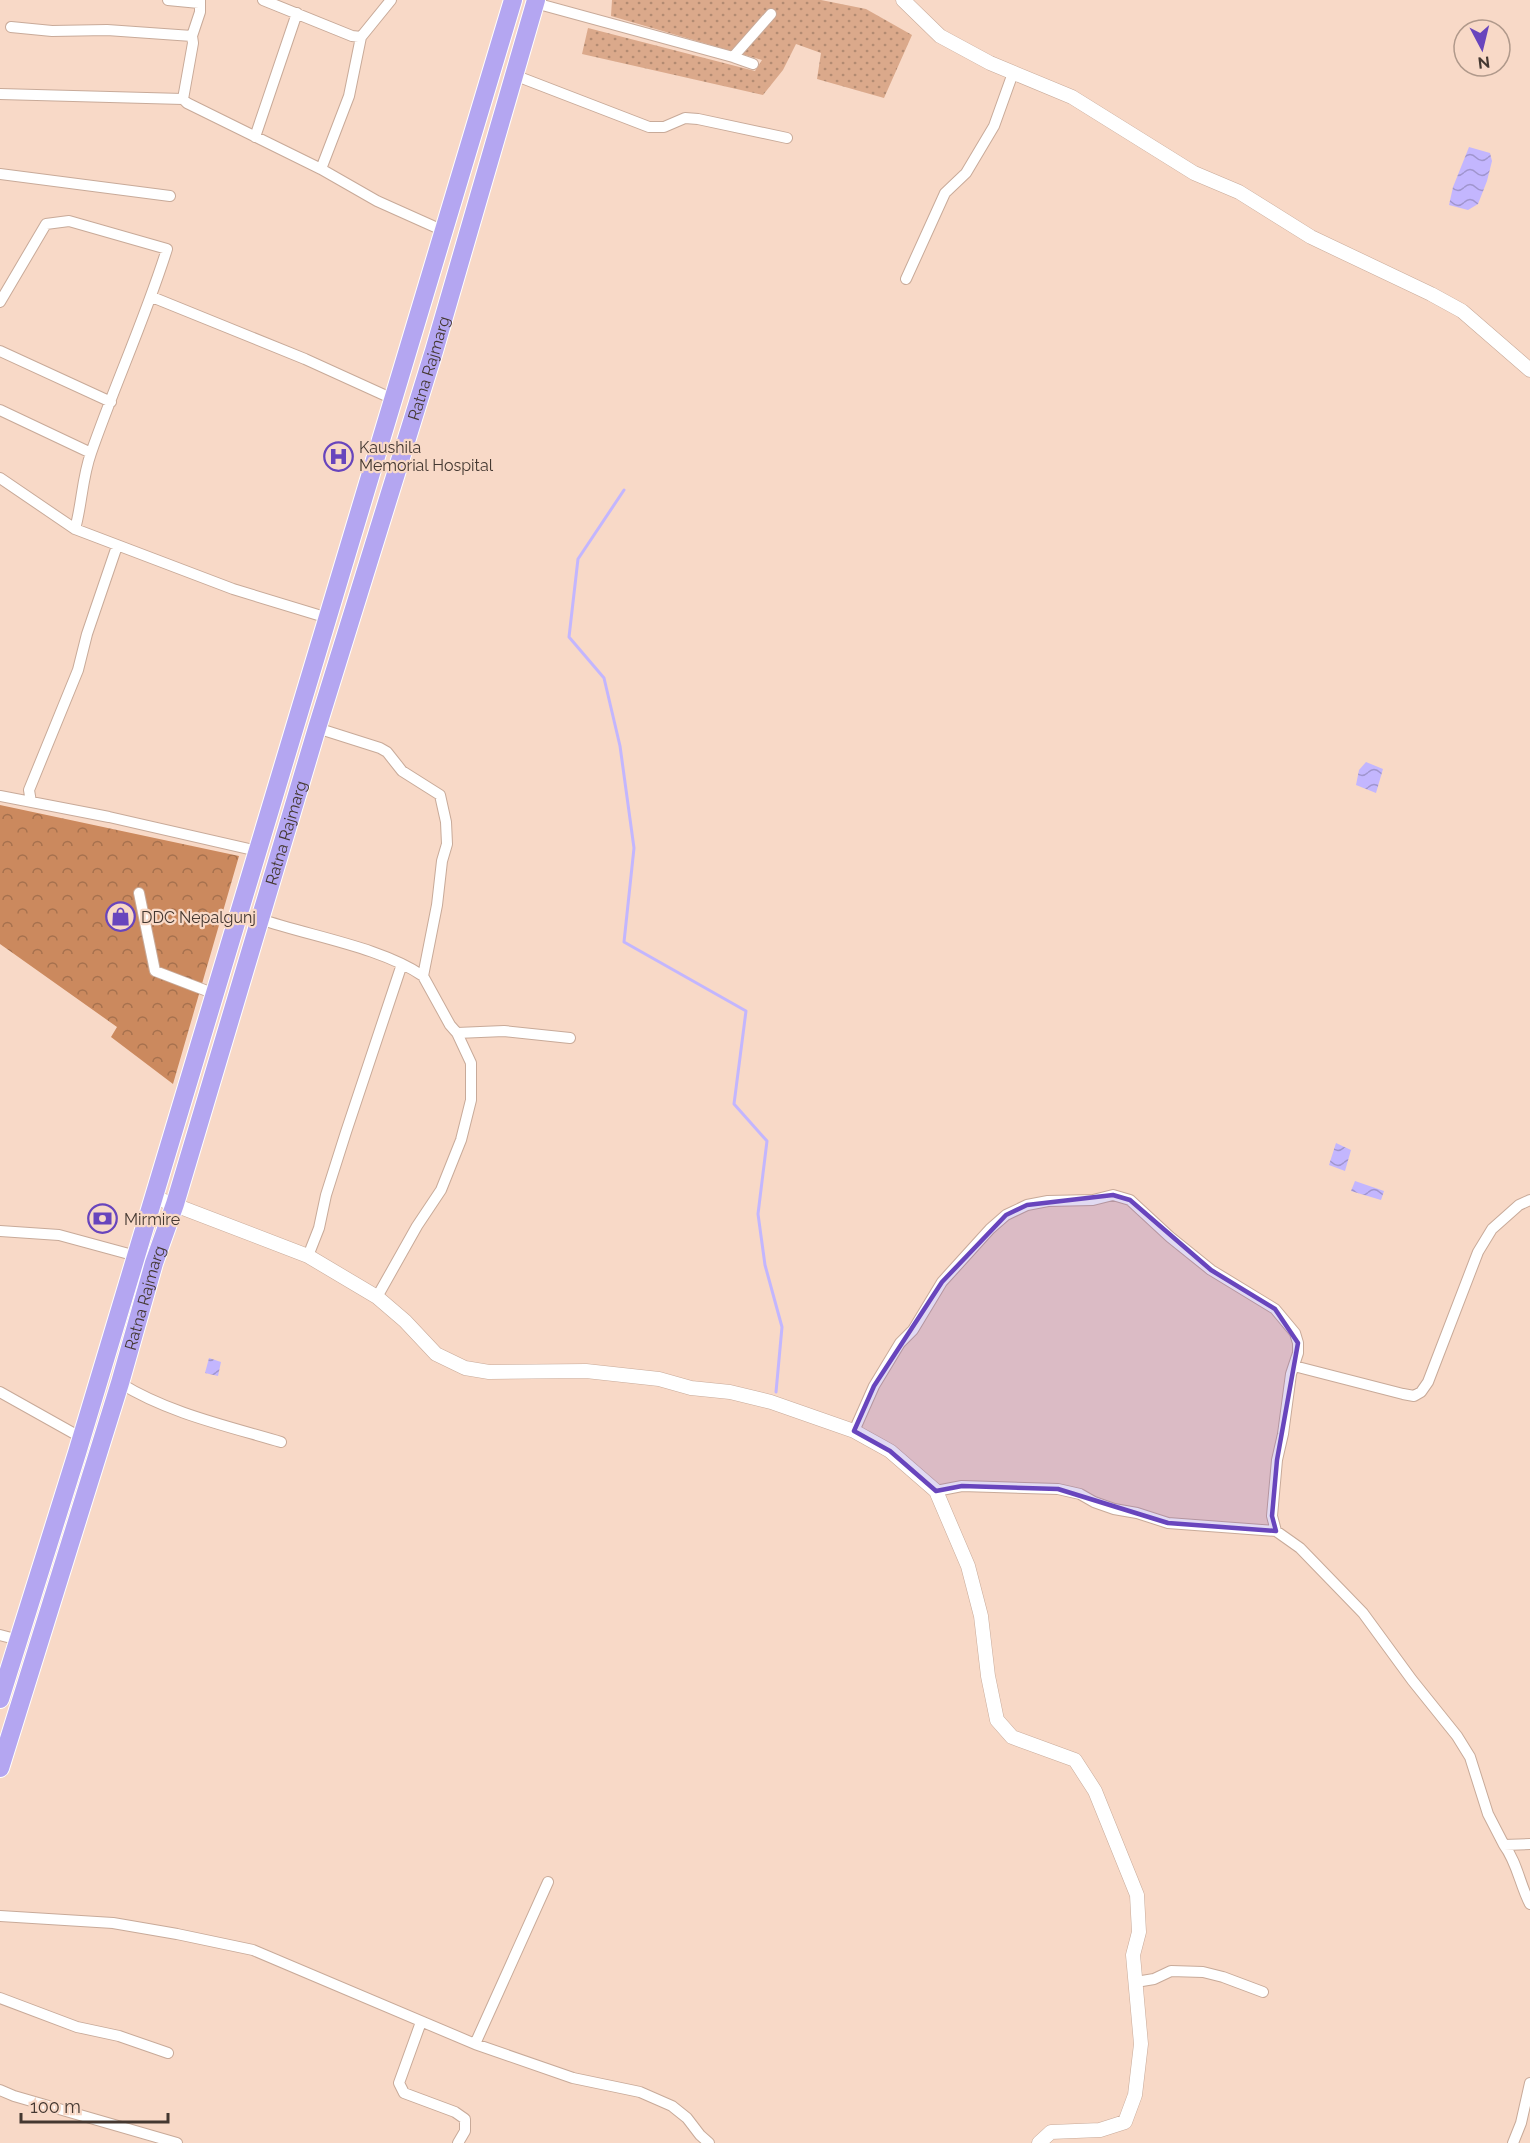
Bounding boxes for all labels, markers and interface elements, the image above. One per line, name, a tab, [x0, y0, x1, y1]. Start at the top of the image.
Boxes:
north arrow	[1452, 18, 1512, 78]
text: N	[1477, 52, 1491, 73]
street label: Ratna Rajmarg	[404, 314, 454, 423]
place label: Kaushila Memorial Hospital	[359, 438, 494, 475]
hospital icon: Kaushila Memorial Hospital	[322, 440, 354, 472]
street label: Ratna Rajmarg	[262, 778, 311, 887]
shop icon: DDC Nepalgunj	[104, 901, 136, 933]
place label: DDC Nepalgunj	[141, 908, 256, 927]
bank icon: Mirmire	[87, 1203, 119, 1235]
place label: Mirmire	[124, 1210, 180, 1229]
street label: Ratna Rajmarg	[121, 1243, 169, 1352]
scale bar	[21, 2086, 168, 2124]
text: 100 m	[30, 2096, 81, 2117]

